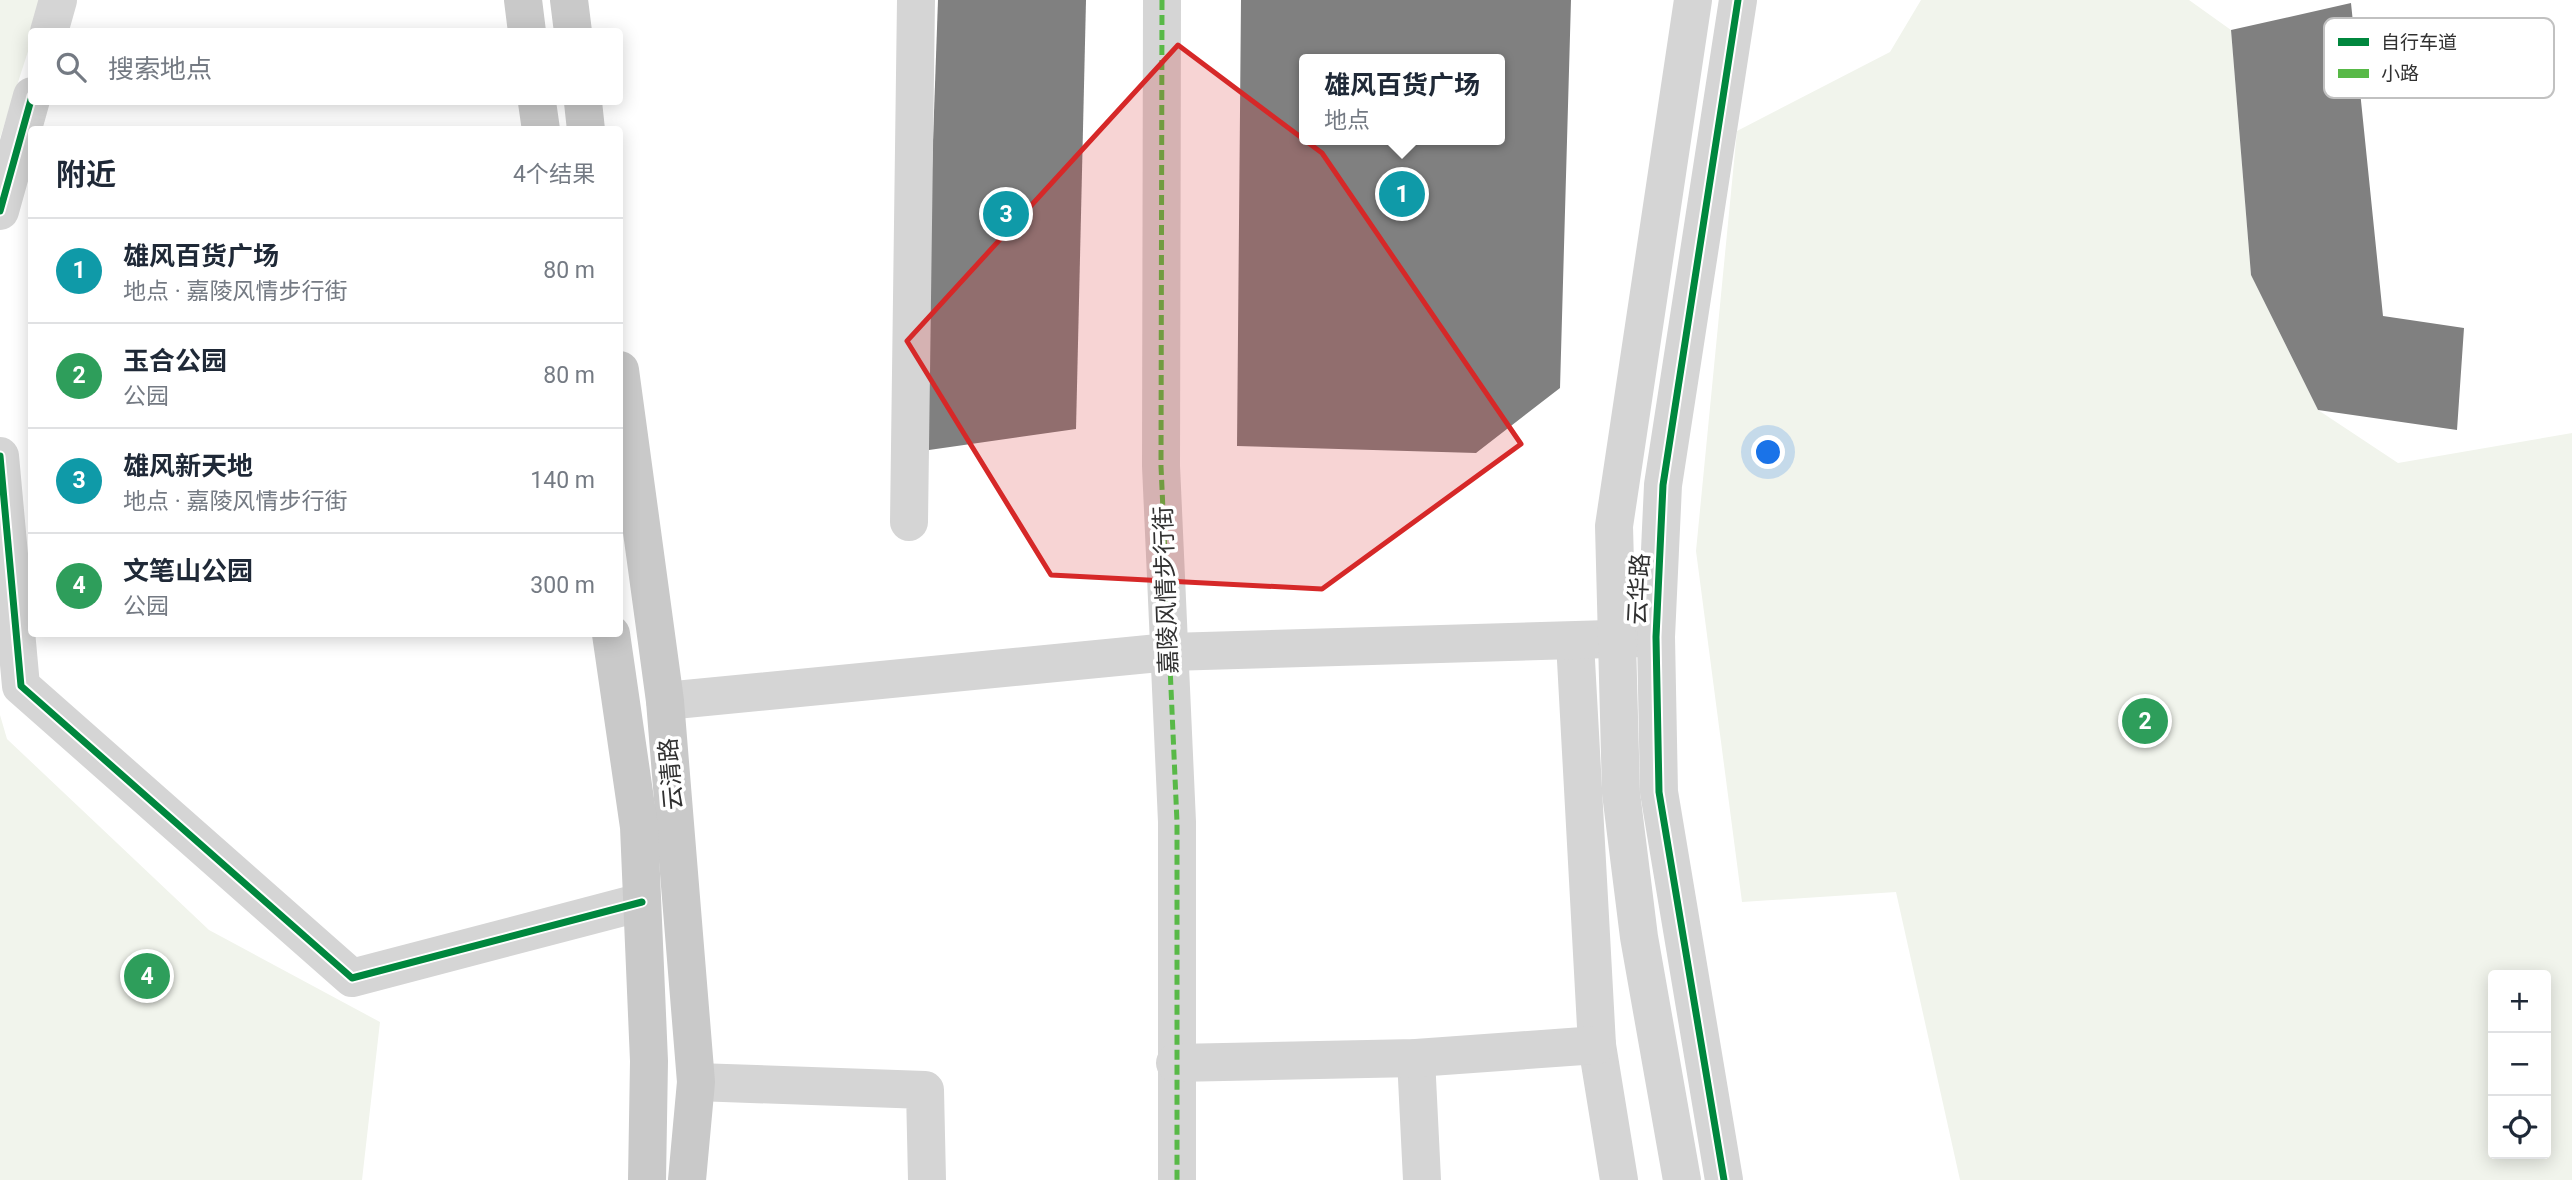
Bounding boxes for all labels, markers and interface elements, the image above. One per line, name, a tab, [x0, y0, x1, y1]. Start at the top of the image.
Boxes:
legend	[2324, 18, 2554, 98]
search box	[28, 28, 623, 105]
text: 自行车道	[2381, 31, 2457, 54]
icon: search	[52, 48, 90, 86]
text: 搜索地点	[108, 54, 212, 84]
popup	[1299, 54, 1505, 145]
text: 小路	[2381, 62, 2419, 85]
text: 雄风百货广场	[1324, 70, 1480, 100]
text: 地点	[1324, 107, 1370, 134]
text: 附近	[56, 157, 116, 192]
text: 4个结果	[513, 161, 595, 188]
pin: 1	[1379, 168, 1425, 220]
pin: 3	[983, 188, 1029, 240]
text: 雄风百货广场	[123, 241, 279, 271]
text: 1	[72, 257, 86, 284]
text: 80 m	[543, 257, 595, 284]
text: 地点 · 嘉陵风情步行街	[123, 278, 347, 305]
text: 玉合公园	[123, 346, 227, 376]
text: 2	[72, 362, 86, 389]
text: 80 m	[543, 362, 595, 389]
text: 公园	[123, 383, 169, 410]
your location	[1751, 435, 1785, 469]
text: 雄风新天地	[123, 451, 253, 481]
text: 3	[72, 467, 86, 494]
text: 140 m	[530, 467, 595, 494]
text: 地点 · 嘉陵风情步行街	[123, 488, 347, 515]
street label: 嘉陵风情步行街	[1149, 506, 1183, 674]
street label: 云华路	[1623, 552, 1655, 626]
text: 文笔山公园	[123, 556, 253, 586]
text: 4	[72, 572, 86, 599]
text: 300 m	[530, 572, 595, 599]
text: 公园	[123, 593, 169, 620]
pin: 2	[2122, 695, 2168, 747]
street label: 云清路	[654, 737, 688, 811]
pin: 4	[124, 950, 170, 1002]
map controls	[2488, 970, 2551, 1159]
button: +	[2488, 970, 2551, 1033]
button: −	[2488, 1033, 2551, 1096]
button: locate	[2488, 1096, 2551, 1159]

